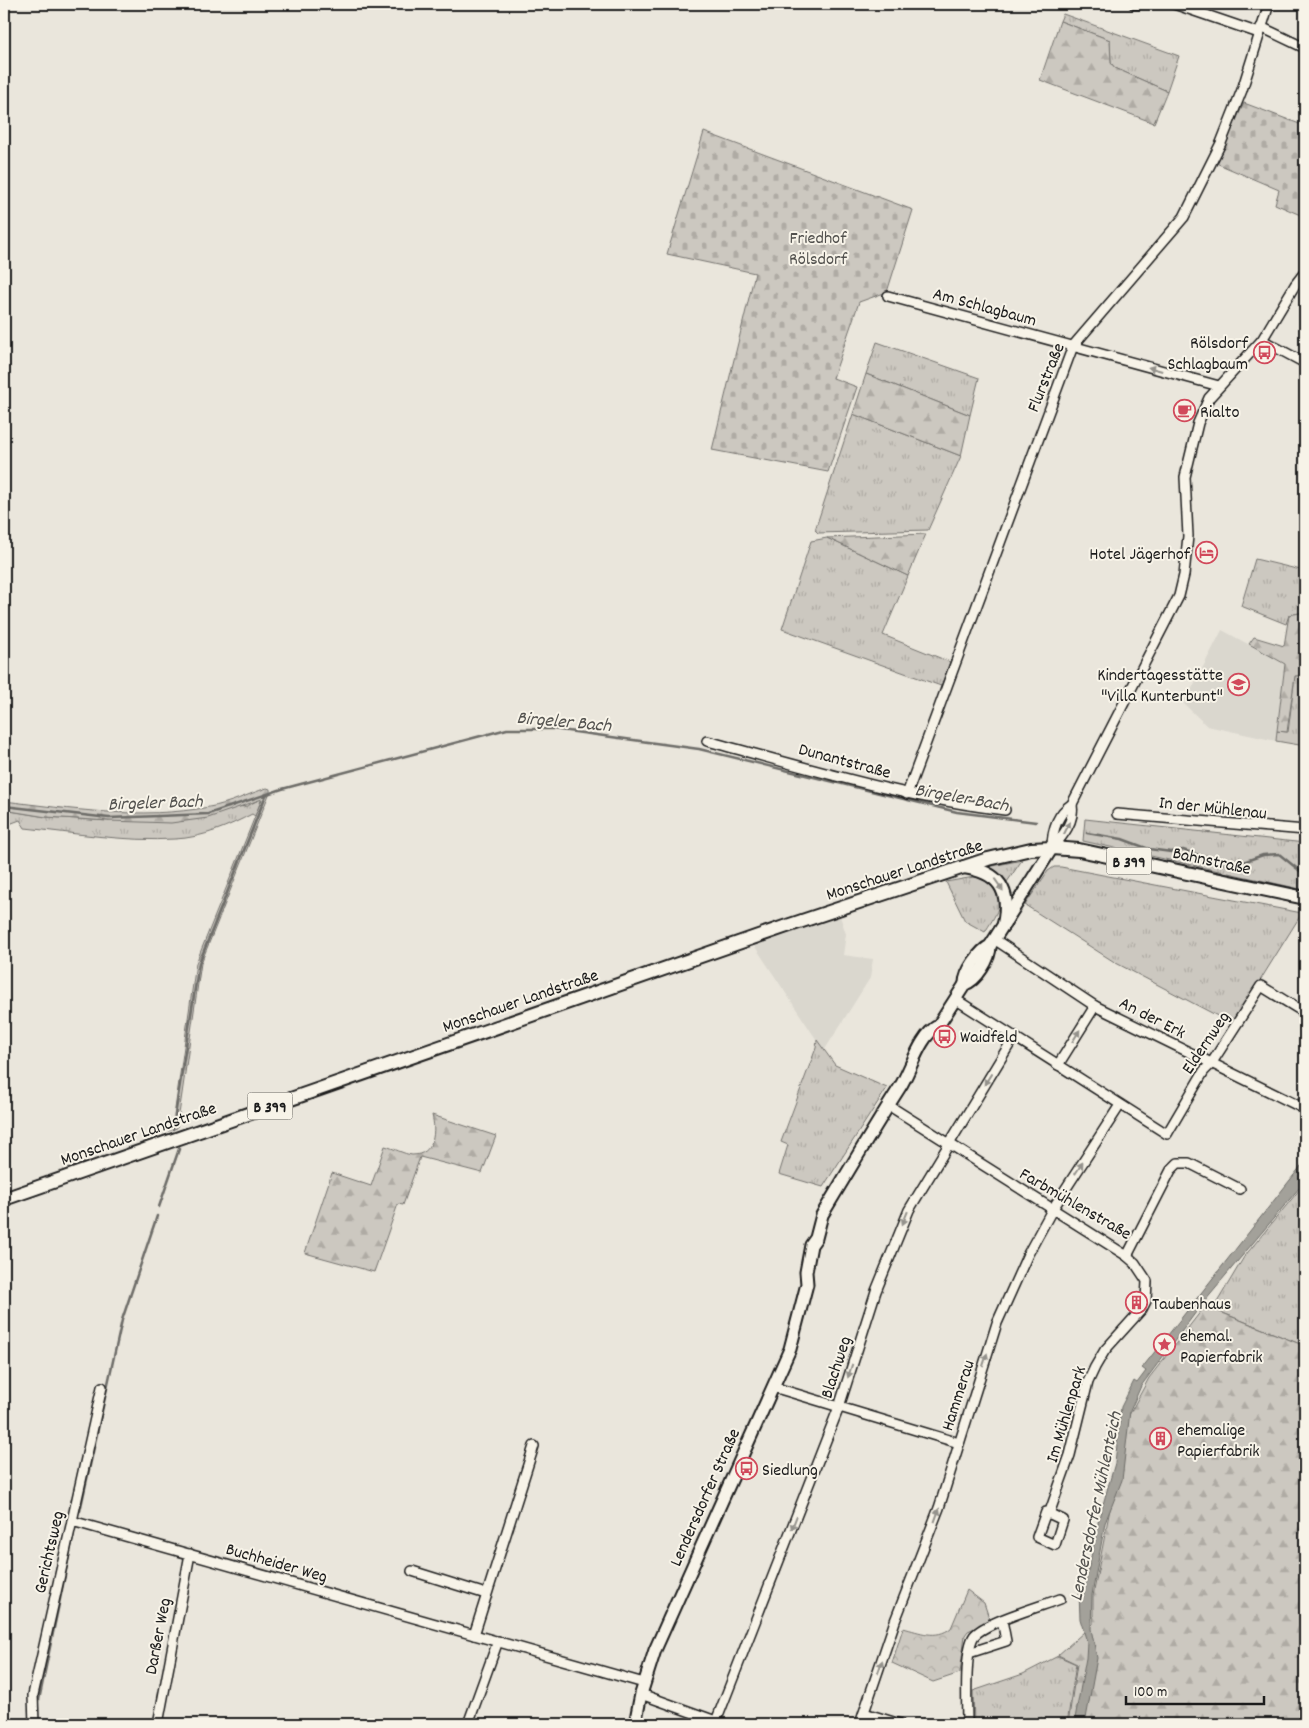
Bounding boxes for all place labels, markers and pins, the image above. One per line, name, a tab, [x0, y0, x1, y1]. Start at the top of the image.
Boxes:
place label: Rölsdorf Schlagbaum	[1168, 332, 1249, 378]
bus stop icon: Rölsdorf Schlagbaum	[1252, 340, 1276, 364]
cafe icon: Rialto	[1172, 399, 1196, 423]
place label: Rialto	[1200, 401, 1239, 426]
hotel icon: Hotel Jägerhof	[1194, 541, 1218, 565]
place label: Hotel Jägerhof	[1089, 543, 1191, 568]
place label: Kindertagesstätte "Villa Kunterbunt"	[1097, 664, 1223, 710]
school or university icon: Kindertagesstätte "Villa Kunterbunt"	[1227, 672, 1251, 696]
bus stop icon: Waidfeld	[932, 1024, 956, 1048]
place label: Waidfeld	[960, 1026, 1018, 1051]
building icon: Taubenhaus	[1124, 1291, 1148, 1315]
place label: Taubenhaus	[1152, 1293, 1231, 1318]
place label: ehemal. Papierfabrik	[1180, 1325, 1263, 1371]
place icon: ehemal. Papierfabrik	[1152, 1333, 1176, 1357]
place label: ehemalige Papierfabrik	[1177, 1419, 1260, 1465]
building icon: ehemalige Papierfabrik	[1149, 1427, 1173, 1451]
bus stop icon: Siedlung	[734, 1457, 758, 1481]
place label: Siedlung	[762, 1459, 818, 1484]

